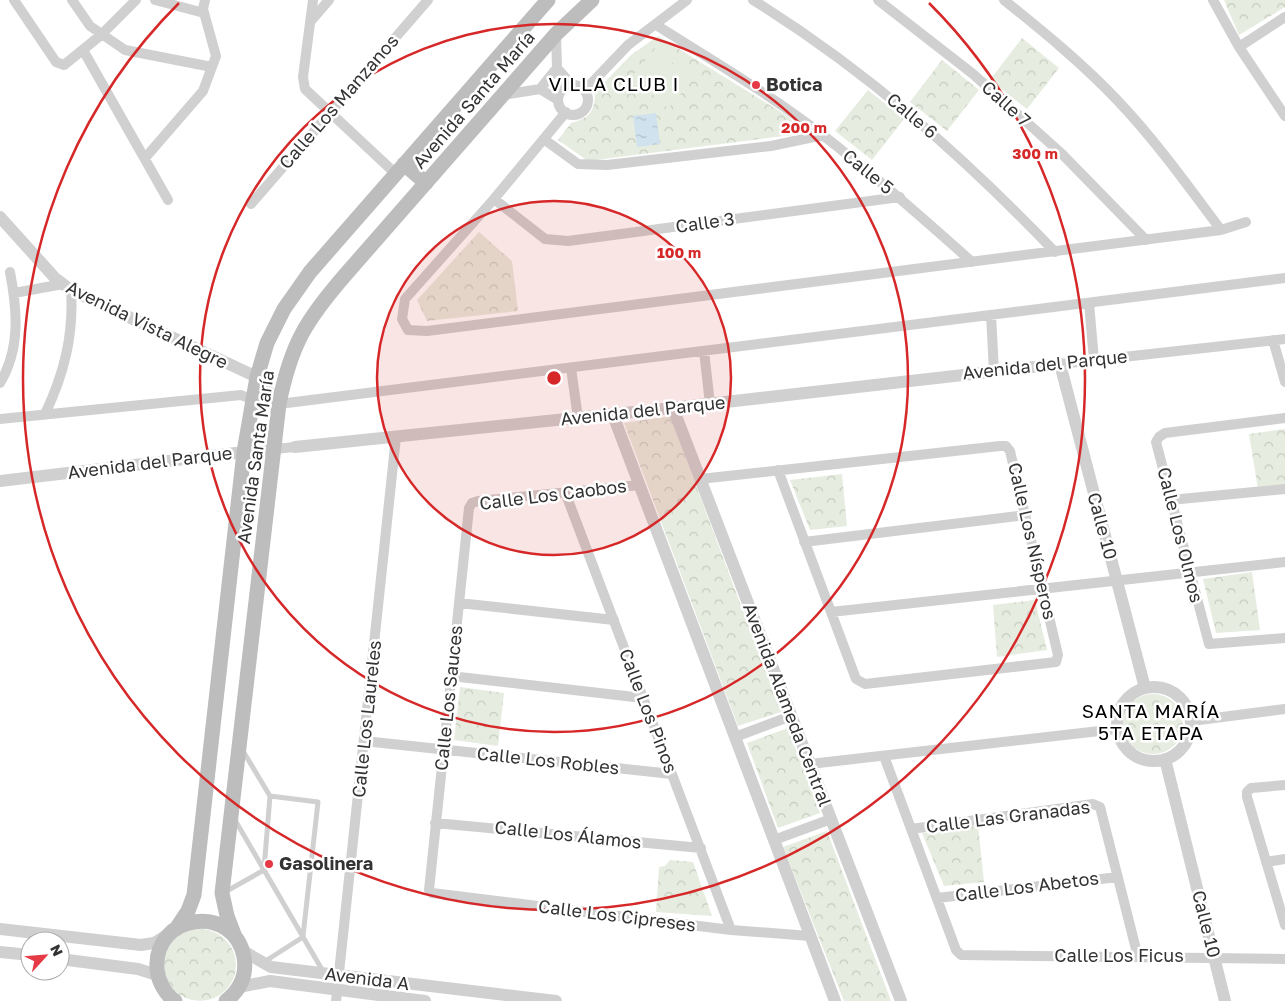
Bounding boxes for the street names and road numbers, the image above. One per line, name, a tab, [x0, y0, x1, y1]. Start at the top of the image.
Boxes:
street label: Avenida Santa María	[408, 26, 539, 173]
street label: Calle Los Manzanos	[274, 30, 403, 173]
street label: Calle 7	[978, 76, 1036, 131]
street label: Calle 6	[883, 88, 943, 143]
street label: Calle 5	[839, 144, 899, 198]
street label: Calle 3	[674, 207, 736, 237]
street label: Avenida Vista Alegre	[63, 275, 232, 373]
street label: Avenida del Parque	[961, 344, 1128, 384]
street label: Avenida Santa María	[232, 369, 278, 545]
street label: Avenida del Parque	[559, 390, 726, 430]
street label: Avenida del Parque	[66, 441, 233, 483]
street label: Calle Los Nísperos	[1004, 460, 1062, 621]
street label: Calle Los Olmos	[1153, 465, 1208, 605]
street label: Calle Los Caobos	[478, 474, 628, 514]
street label: Calle 10	[1083, 490, 1122, 562]
street label: Avenida Alameda Central	[739, 600, 837, 810]
street label: Calle Los Sauces	[429, 624, 467, 772]
street label: Calle Los Laureles	[347, 639, 385, 799]
street label: Calle Los Pinos	[615, 645, 683, 776]
street label: Calle Los Robles	[476, 742, 620, 778]
street label: Calle Las Granadas	[925, 795, 1091, 837]
street label: Calle Los Álamos	[494, 815, 643, 853]
street label: Calle Los Abetos	[954, 866, 1100, 906]
street label: Calle 10	[1188, 888, 1226, 960]
street label: Calle Los Cipreses	[537, 894, 697, 936]
street label: Calle Los Ficus	[1054, 944, 1184, 966]
street label: Avenida A	[324, 962, 411, 994]

